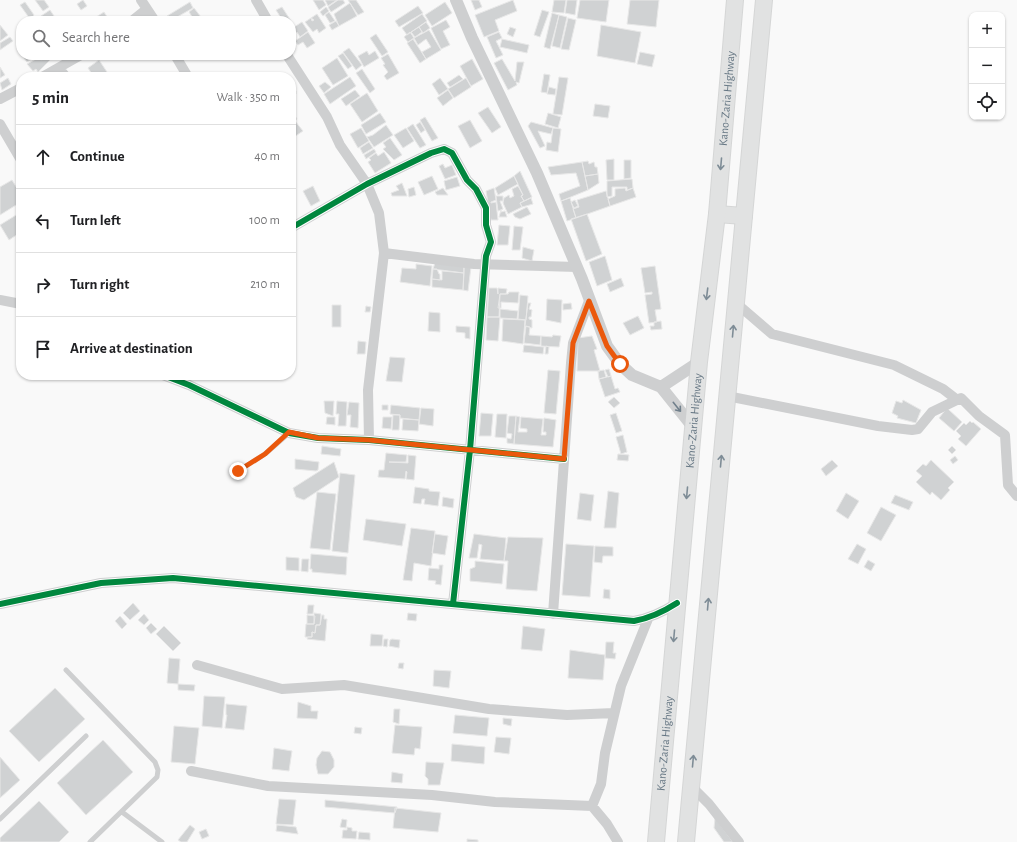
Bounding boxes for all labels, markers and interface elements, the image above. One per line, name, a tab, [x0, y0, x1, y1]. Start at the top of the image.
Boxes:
map controls	[969, 12, 1005, 120]
button: +	[969, 12, 1005, 48]
search box	[16, 16, 296, 60]
icon: search	[30, 27, 52, 49]
text: Search here	[62, 30, 130, 45]
button: −	[969, 48, 1005, 84]
street label: Kano-Zaria Highway	[717, 50, 738, 146]
button: locate	[969, 84, 1005, 120]
text: 5 min	[32, 89, 69, 106]
text: Walk · 350 m	[216, 91, 280, 104]
icon: ahead	[32, 146, 54, 168]
text: Continue	[70, 149, 125, 164]
text: 40 m	[254, 150, 280, 163]
one-way arrow	[717, 157, 725, 170]
icon: left	[32, 210, 54, 232]
text: Turn left	[70, 213, 121, 228]
text: 100 m	[249, 214, 280, 227]
icon: right	[32, 274, 54, 296]
text: Turn right	[70, 277, 129, 292]
text: 210 m	[250, 278, 280, 291]
one-way arrow	[703, 287, 711, 300]
one-way arrow	[730, 325, 737, 338]
icon: arrive	[32, 338, 54, 360]
text: Arrive at destination	[70, 341, 193, 356]
route start	[611, 355, 629, 373]
street label: Kano-Zaria Highway	[684, 373, 705, 469]
one-way arrow	[672, 401, 681, 412]
one-way arrow	[718, 455, 725, 468]
route end	[229, 462, 247, 480]
one-way arrow	[683, 486, 691, 499]
one-way arrow	[704, 598, 712, 611]
one-way arrow	[671, 629, 678, 642]
street label: Kano-Zaria Highway	[655, 695, 676, 791]
one-way arrow	[690, 755, 697, 768]

